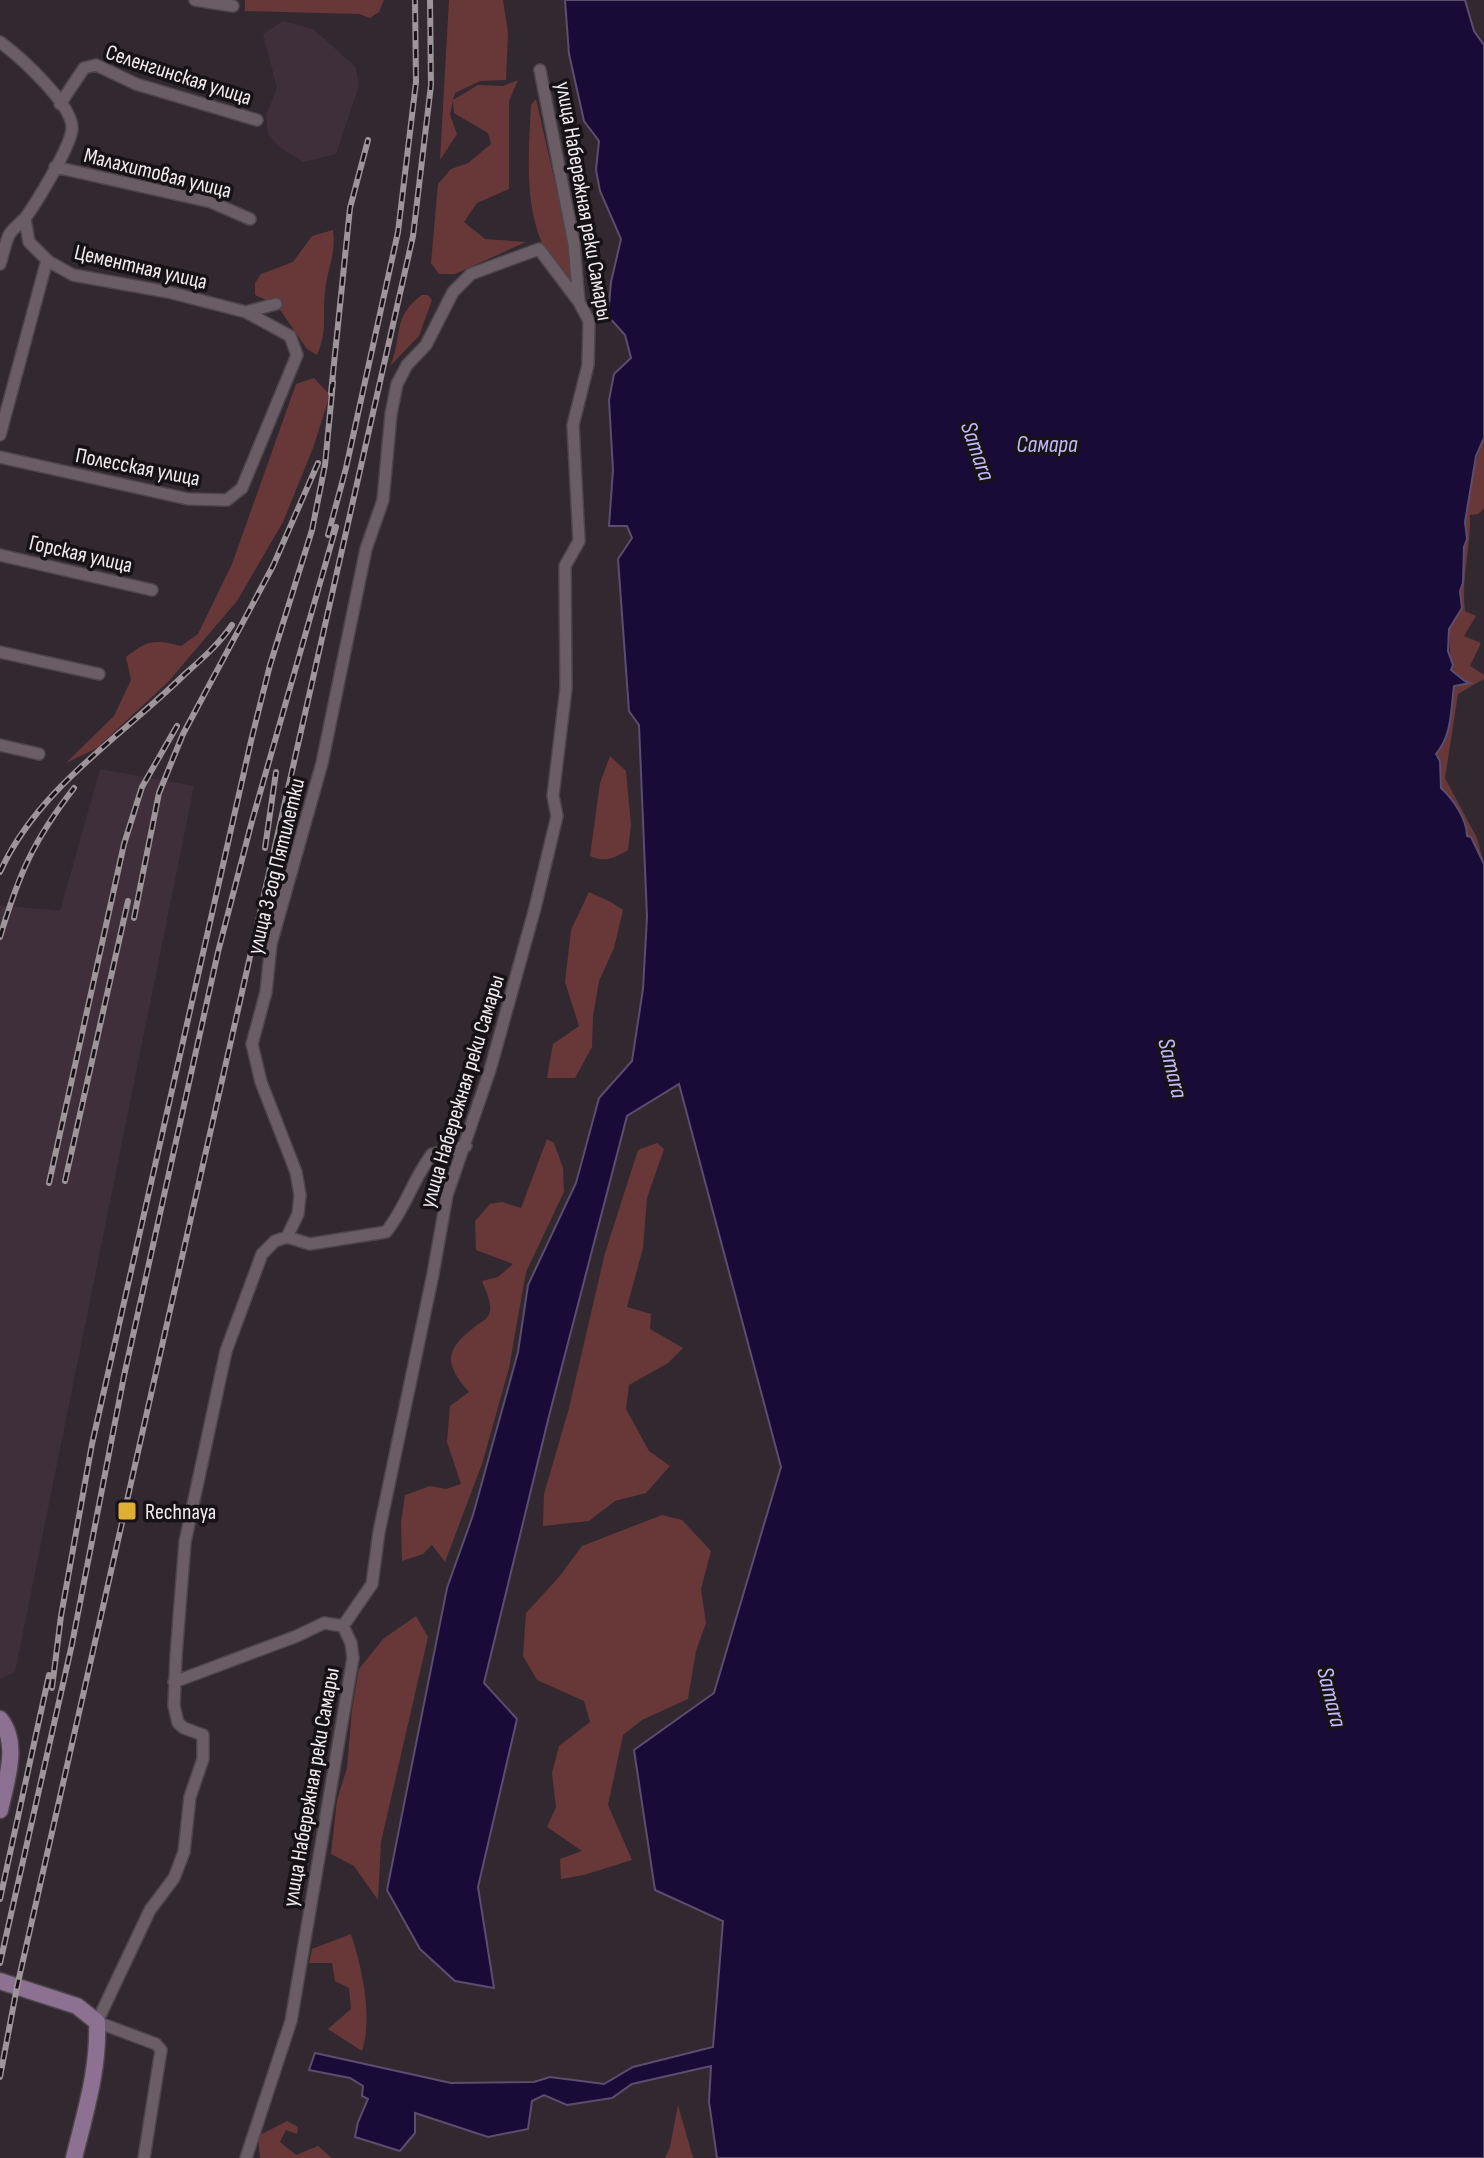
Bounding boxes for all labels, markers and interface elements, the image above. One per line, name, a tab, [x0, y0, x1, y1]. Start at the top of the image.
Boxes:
street label: Селенгинская улица	[102, 39, 255, 112]
street label: улица Набережная реки Самары	[549, 80, 618, 323]
street label: Малахитовая улица	[81, 142, 234, 205]
street label: Цементная улица	[72, 239, 210, 296]
water label: Samara	[954, 418, 1001, 485]
water label: Самара	[1016, 430, 1078, 459]
street label: Полесская улица	[73, 442, 202, 493]
street label: Горская улица	[26, 529, 135, 579]
street label: улица 3 год Пятилетки	[242, 776, 311, 957]
street label: улица Набережная реки Самары	[414, 972, 511, 1211]
water label: Samara	[1151, 1035, 1194, 1101]
place label: Rechnaya	[145, 1499, 216, 1526]
marker: Rechnaya	[116, 1500, 138, 1522]
water label: Samara	[1310, 1664, 1353, 1730]
street label: улица Набережная реки Самары	[277, 1666, 346, 1909]

